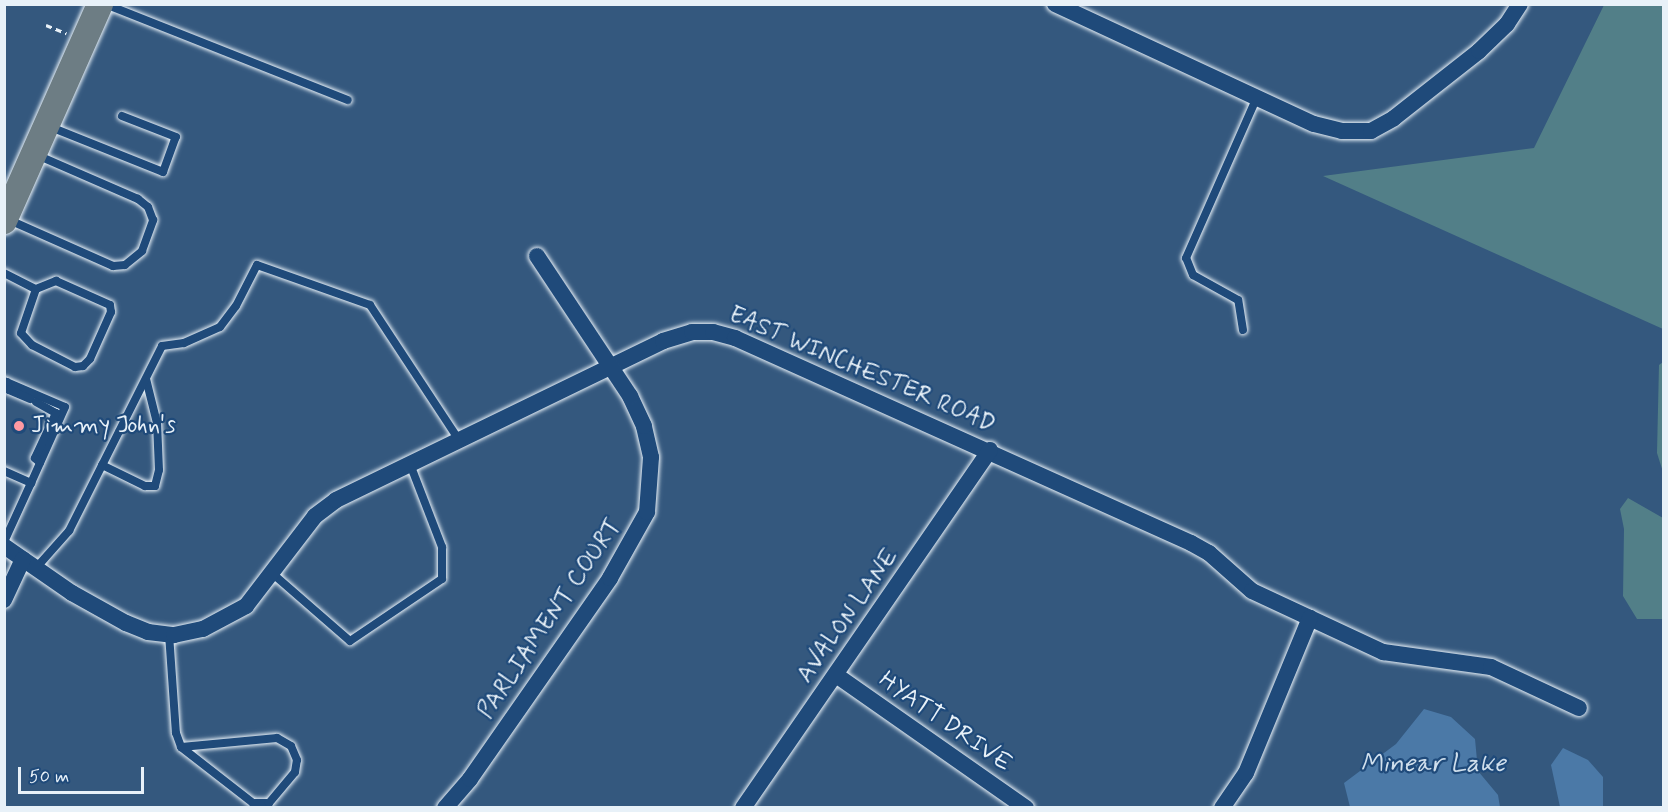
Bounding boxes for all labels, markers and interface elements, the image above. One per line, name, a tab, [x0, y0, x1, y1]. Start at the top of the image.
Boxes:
street label: EAST WINCHESTER ROAD	[724, 301, 1000, 439]
place label: Jimmy John's	[31, 412, 186, 440]
marker: Jimmy John's	[12, 419, 26, 433]
street label: PARLIAMENT COURT	[472, 513, 628, 725]
street label: AVALON LANE	[791, 543, 905, 689]
street label: HYATT DRIVE	[873, 665, 1017, 779]
water label: Minear Lake	[1360, 749, 1506, 781]
scale bar	[21, 755, 147, 793]
text: 50 m	[29, 765, 69, 789]

